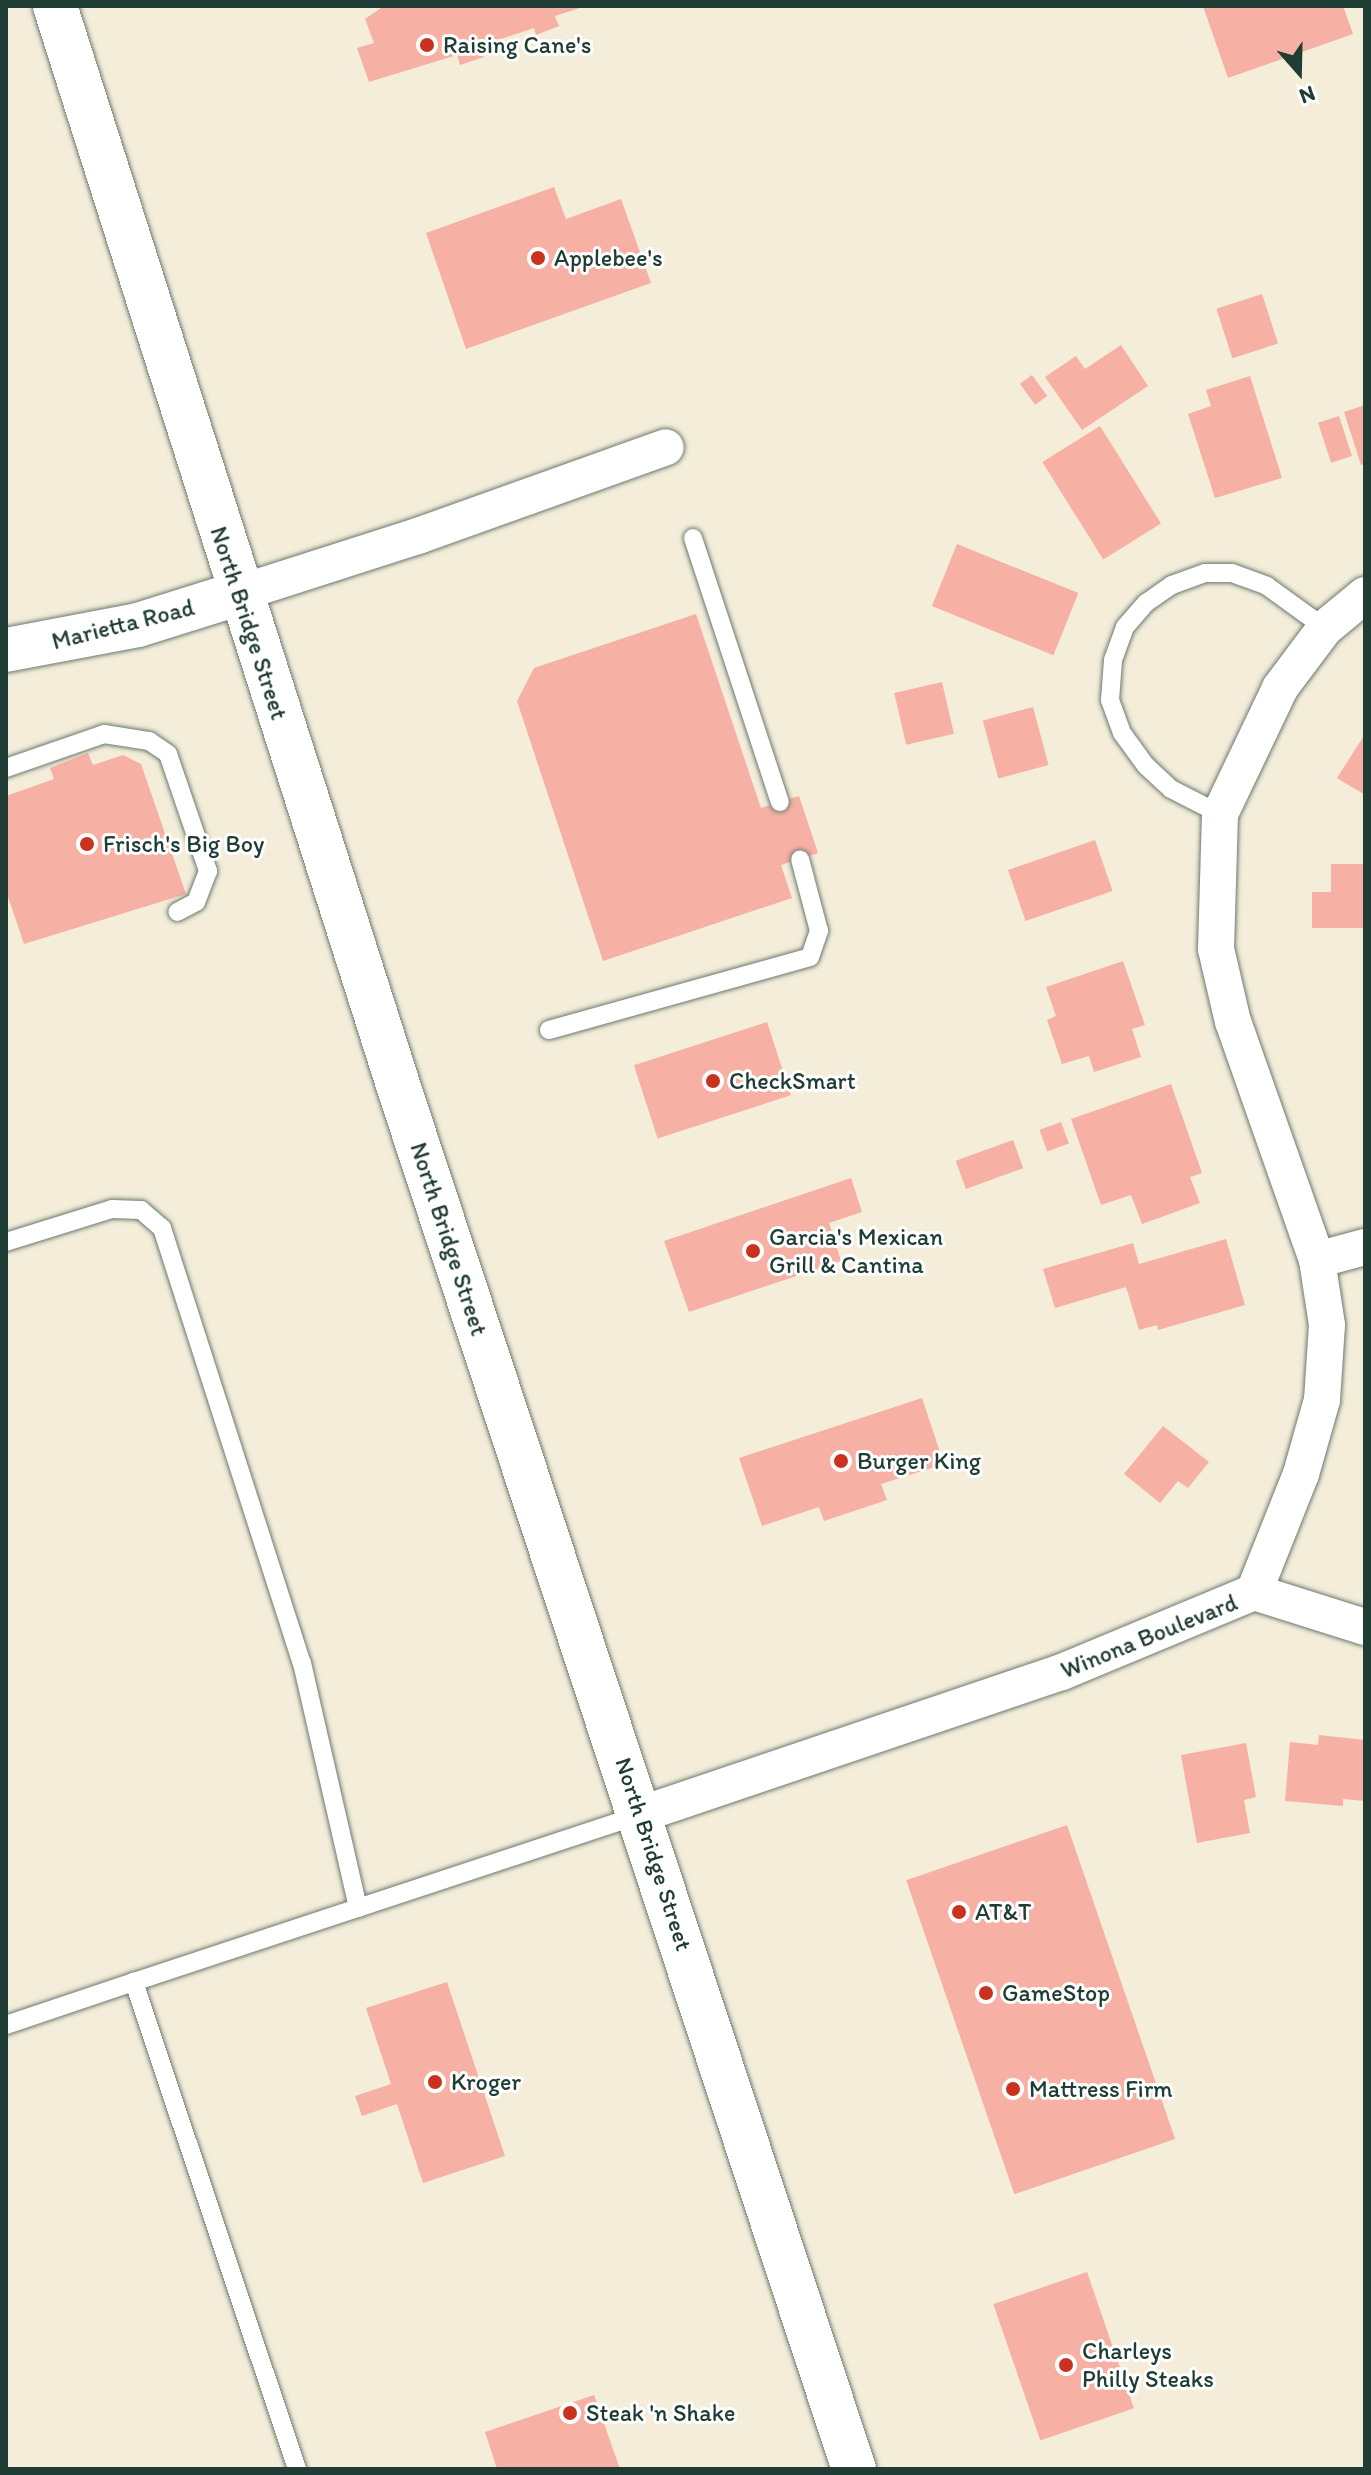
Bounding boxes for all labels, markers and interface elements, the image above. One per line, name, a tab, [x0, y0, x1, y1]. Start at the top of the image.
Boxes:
place label: Raising Cane's	[443, 31, 591, 59]
north arrow	[1259, 32, 1339, 112]
marker: Raising Cane's	[418, 36, 436, 54]
text: N	[1296, 80, 1319, 110]
place label: Applebee's	[554, 244, 663, 272]
marker: Applebee's	[529, 249, 547, 267]
street label: North Bridge Street	[204, 523, 294, 723]
street label: Marietta Road	[49, 592, 197, 656]
place label: Frisch's Big Boy	[103, 830, 265, 858]
marker: Frisch's Big Boy	[78, 835, 96, 853]
place label: CheckSmart	[729, 1067, 856, 1095]
marker: CheckSmart	[704, 1072, 722, 1090]
street label: North Bridge Street	[404, 1139, 494, 1339]
place label: Garcia's Mexican Grill & Cantina	[769, 1223, 943, 1279]
marker: Garcia's Mexican Grill & Cantina	[744, 1242, 762, 1260]
place label: Burger King	[857, 1447, 981, 1475]
marker: Burger King	[832, 1452, 850, 1470]
street label: Winona Boulevard	[1056, 1587, 1242, 1685]
street label: North Bridge Street	[609, 1754, 699, 1954]
place label: AT&T	[975, 1898, 1031, 1926]
marker: AT&T	[950, 1903, 968, 1921]
place label: GameStop	[1002, 1979, 1110, 2007]
marker: GameStop	[977, 1984, 995, 2002]
place label: Kroger	[451, 2068, 521, 2096]
marker: Kroger	[426, 2073, 444, 2091]
place label: Mattress Firm	[1029, 2075, 1173, 2103]
marker: Mattress Firm	[1004, 2080, 1022, 2098]
place label: Charleys Philly Steaks	[1082, 2337, 1214, 2393]
marker: Charleys Philly Steaks	[1057, 2356, 1075, 2374]
place label: Steak 'n Shake	[586, 2399, 735, 2427]
marker: Steak 'n Shake	[561, 2404, 579, 2422]

